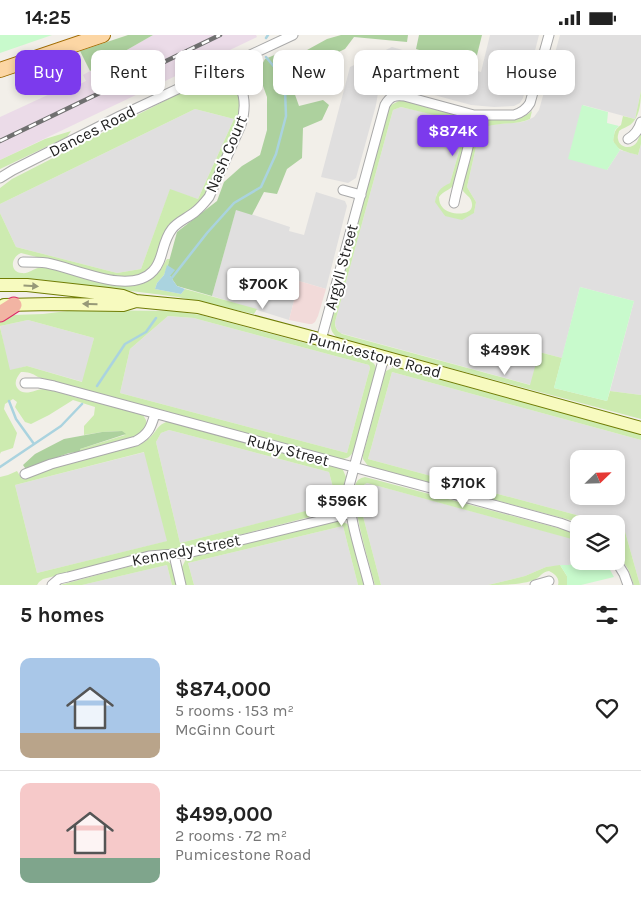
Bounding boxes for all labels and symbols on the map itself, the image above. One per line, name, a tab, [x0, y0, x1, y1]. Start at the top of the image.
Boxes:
street label: Dances Road	[46, 101, 138, 161]
street label: Nash Court	[201, 113, 251, 195]
pin: $874K	[418, 115, 488, 157]
street label: Argyll Street	[320, 222, 362, 312]
pin: $700K	[228, 267, 298, 310]
one-way arrow	[24, 282, 40, 290]
one-way arrow	[82, 300, 98, 308]
street label: Pumicestone Road	[307, 328, 443, 382]
pin: $499K	[470, 333, 540, 376]
street label: Ruby Street	[245, 430, 331, 470]
north arrow	[570, 450, 625, 505]
pin: $710K	[428, 467, 498, 509]
pin: $596K	[307, 485, 377, 527]
street label: Kennedy Street	[130, 530, 242, 570]

